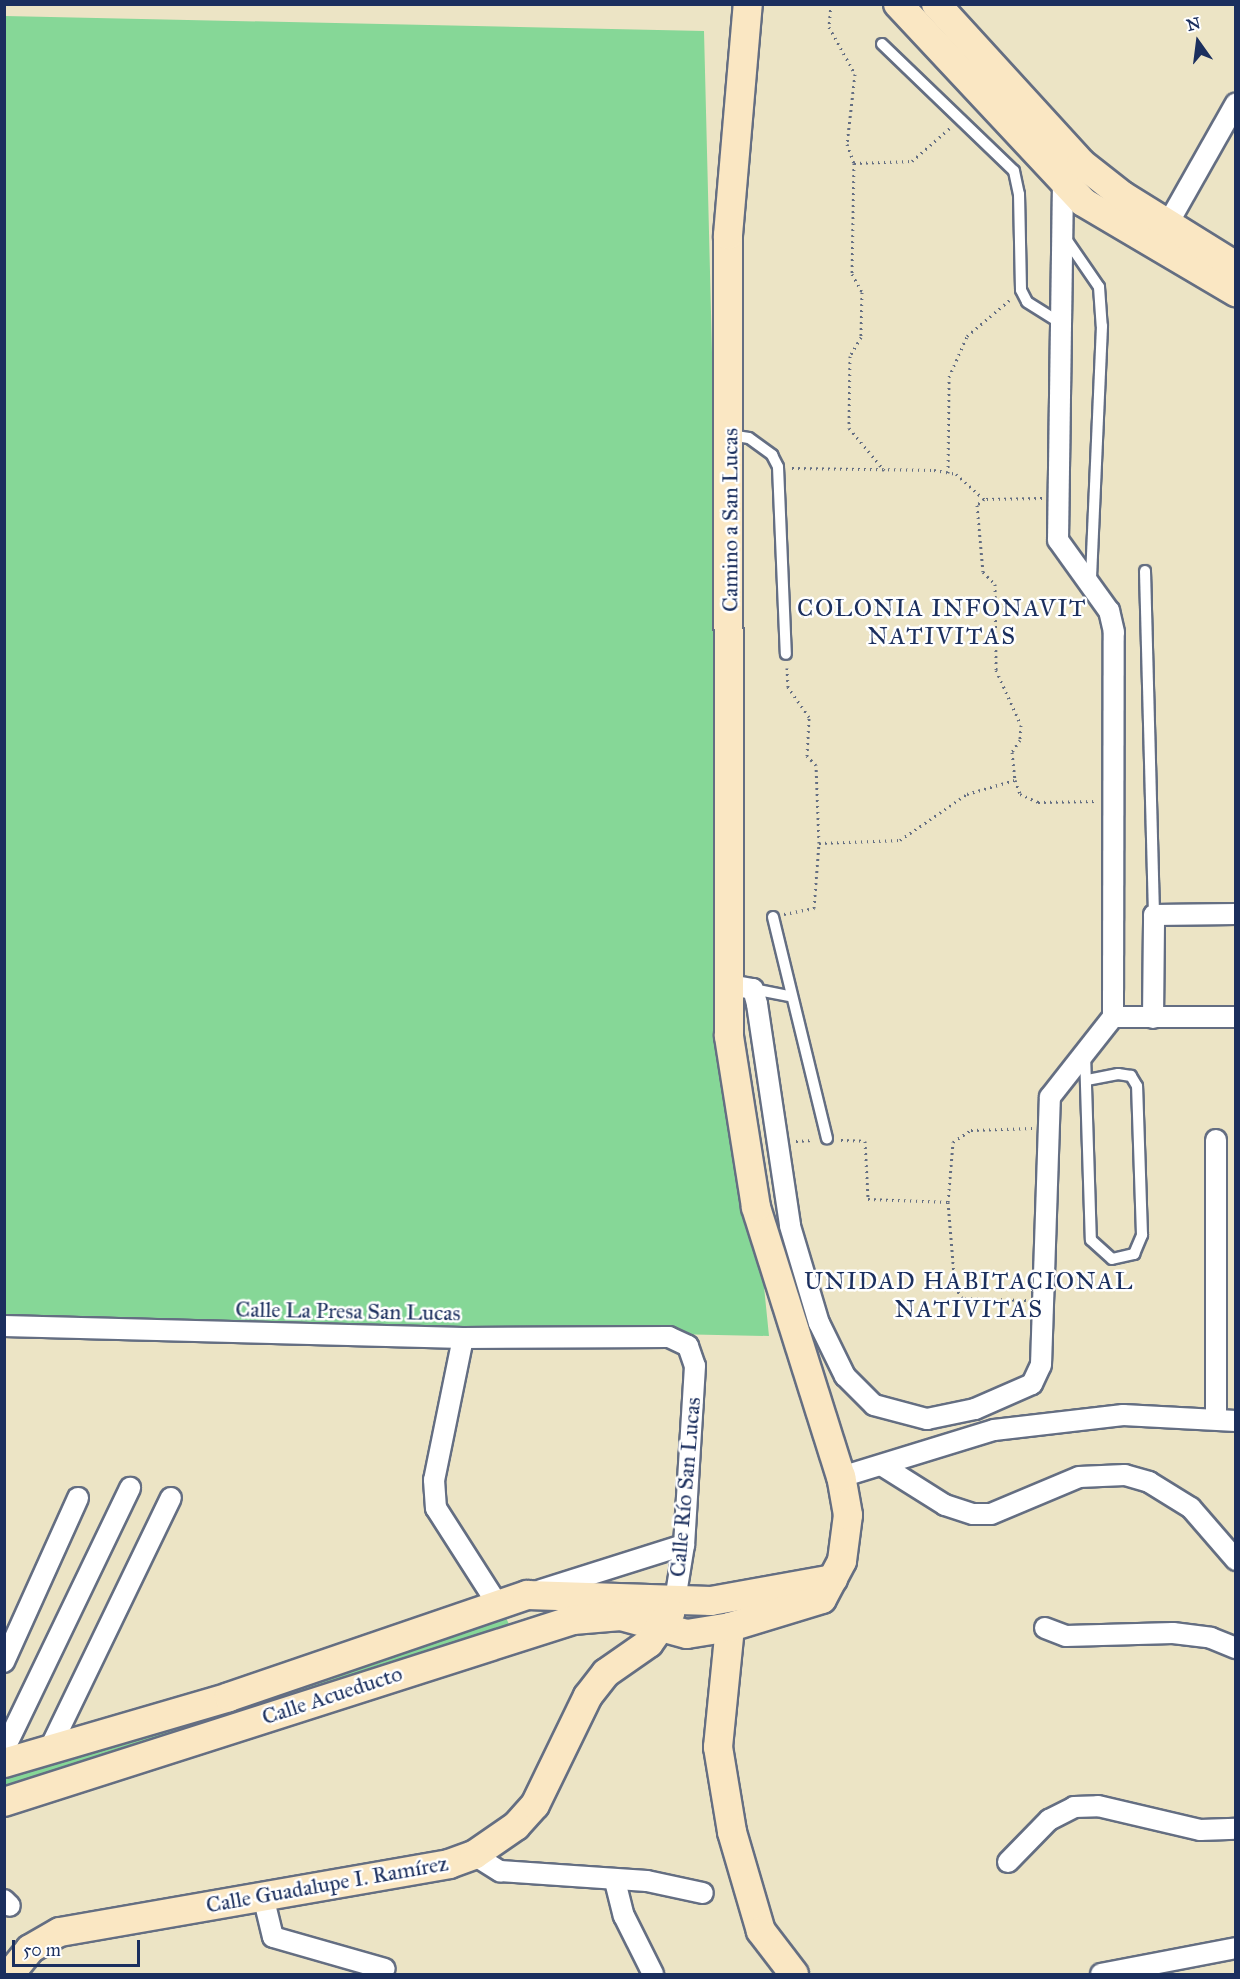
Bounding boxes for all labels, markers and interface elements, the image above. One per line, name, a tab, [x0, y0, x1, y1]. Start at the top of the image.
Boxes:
north arrow	[1168, 12, 1228, 72]
text: N	[1185, 13, 1202, 35]
street label: Camino a San Lucas	[717, 428, 743, 612]
district label: COLONIA INFONAVIT NATIVITAS	[797, 595, 1087, 651]
district label: UNIDAD HABITACIONAL NATIVITAS	[804, 1268, 1134, 1324]
street label: Calle La Presa San Lucas	[235, 1296, 461, 1326]
street label: Calle Río San Lucas	[664, 1396, 706, 1578]
street label: Calle Acueducto	[259, 1660, 405, 1730]
street label: Calle Guadalupe I. Ramírez	[204, 1850, 450, 1918]
scale bar	[15, 1928, 142, 1966]
text: 50 m	[23, 1939, 61, 1961]

